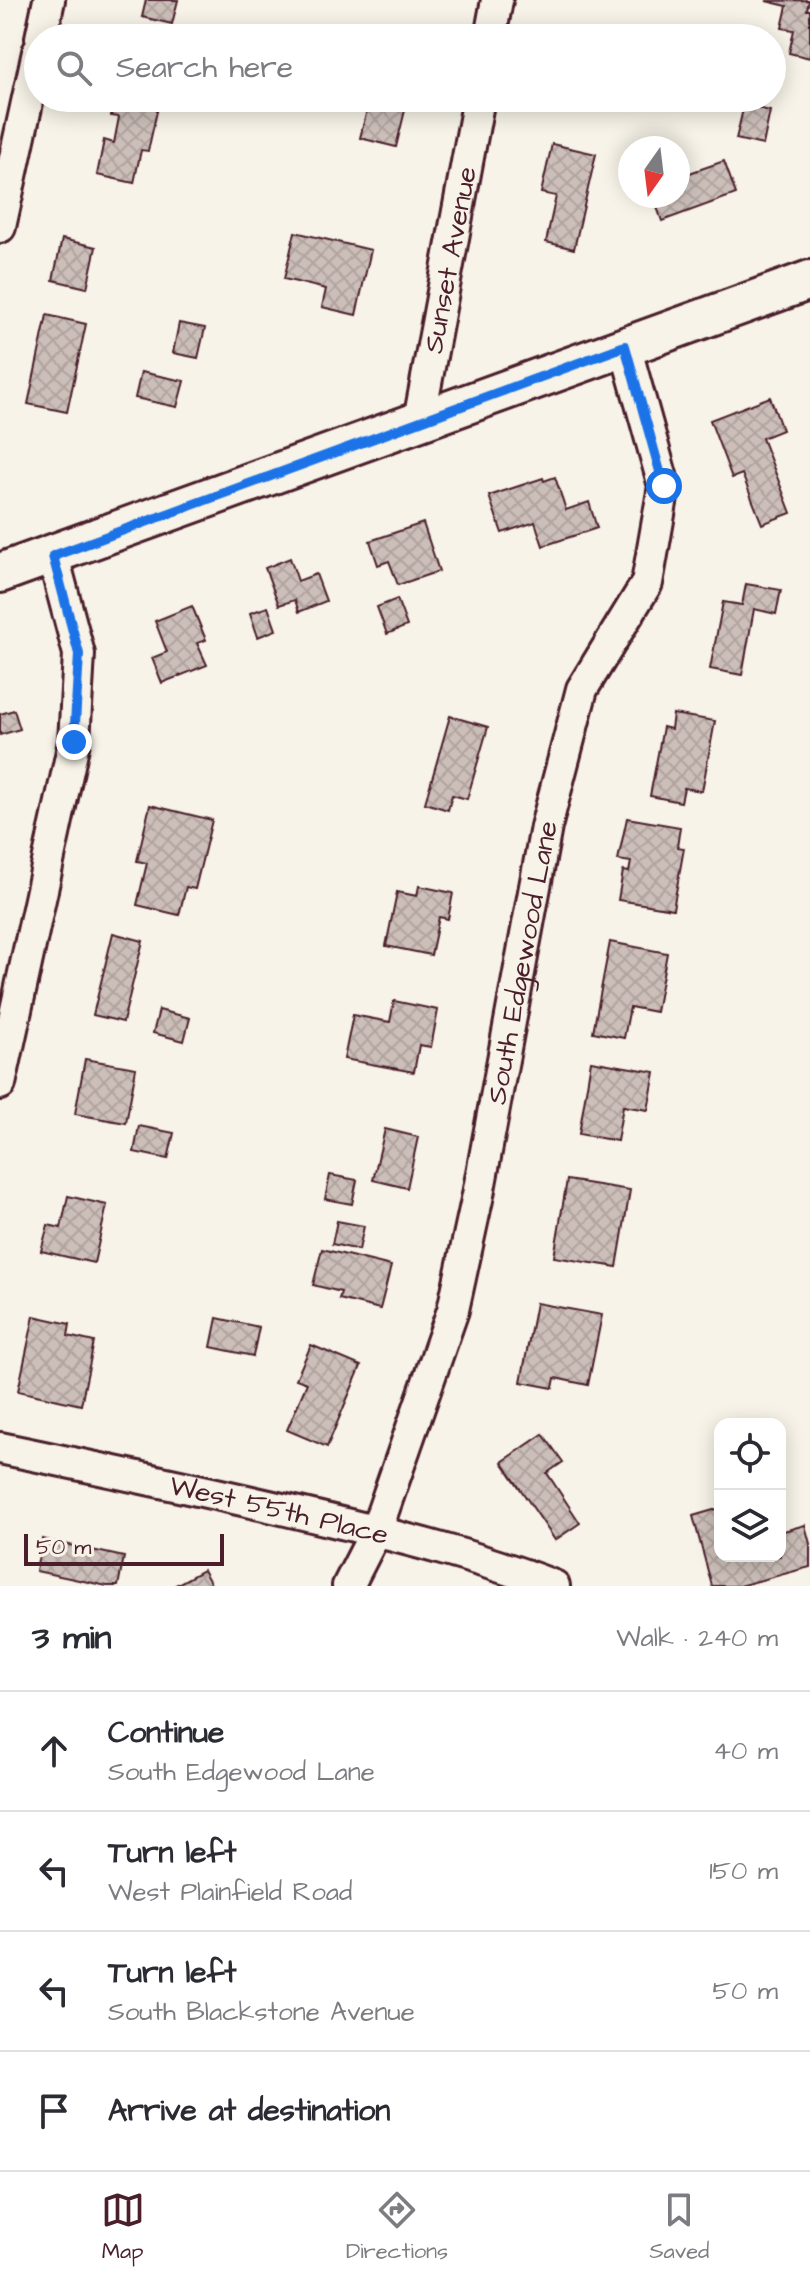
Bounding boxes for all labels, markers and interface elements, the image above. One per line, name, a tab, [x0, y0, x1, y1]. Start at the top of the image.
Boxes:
search box	[24, 24, 786, 112]
icon: search	[52, 46, 96, 90]
text: Search here	[116, 47, 293, 89]
north arrow	[618, 136, 690, 208]
street label: Sunset Avenue	[414, 164, 487, 356]
route start	[646, 468, 682, 504]
route end	[56, 724, 92, 760]
street label: South Edgewood Lane	[477, 818, 568, 1108]
map controls	[714, 1418, 786, 1562]
button: locate	[714, 1418, 786, 1490]
street label: West 55th Place	[166, 1466, 393, 1555]
button: layers	[714, 1490, 786, 1562]
scale bar	[24, 1530, 224, 1566]
text: 50 m	[36, 1532, 91, 1563]
text: 3 min	[32, 1614, 112, 1662]
text: Walk · 240 m	[616, 1620, 778, 1656]
text: Continue	[108, 1712, 224, 1754]
icon: ahead	[32, 1729, 76, 1773]
text: 40 m	[713, 1733, 778, 1769]
text: South Edgewood Lane	[108, 1754, 375, 1790]
text: Turn left	[108, 1832, 236, 1874]
icon: left	[32, 1849, 76, 1893]
text: 150 m	[709, 1853, 778, 1889]
text: West Plainfield Road	[108, 1874, 352, 1910]
text: Turn left	[108, 1952, 236, 1994]
icon: left	[32, 1969, 76, 2013]
text: 50 m	[713, 1973, 778, 2009]
text: South Blackstone Avenue	[108, 1994, 415, 2030]
icon: arrive	[32, 2089, 76, 2133]
text: Arrive at destination	[108, 2090, 390, 2132]
tab: Map	[101, 2188, 145, 2267]
tab: Directions	[346, 2188, 448, 2267]
tab: Saved	[649, 2188, 709, 2267]

